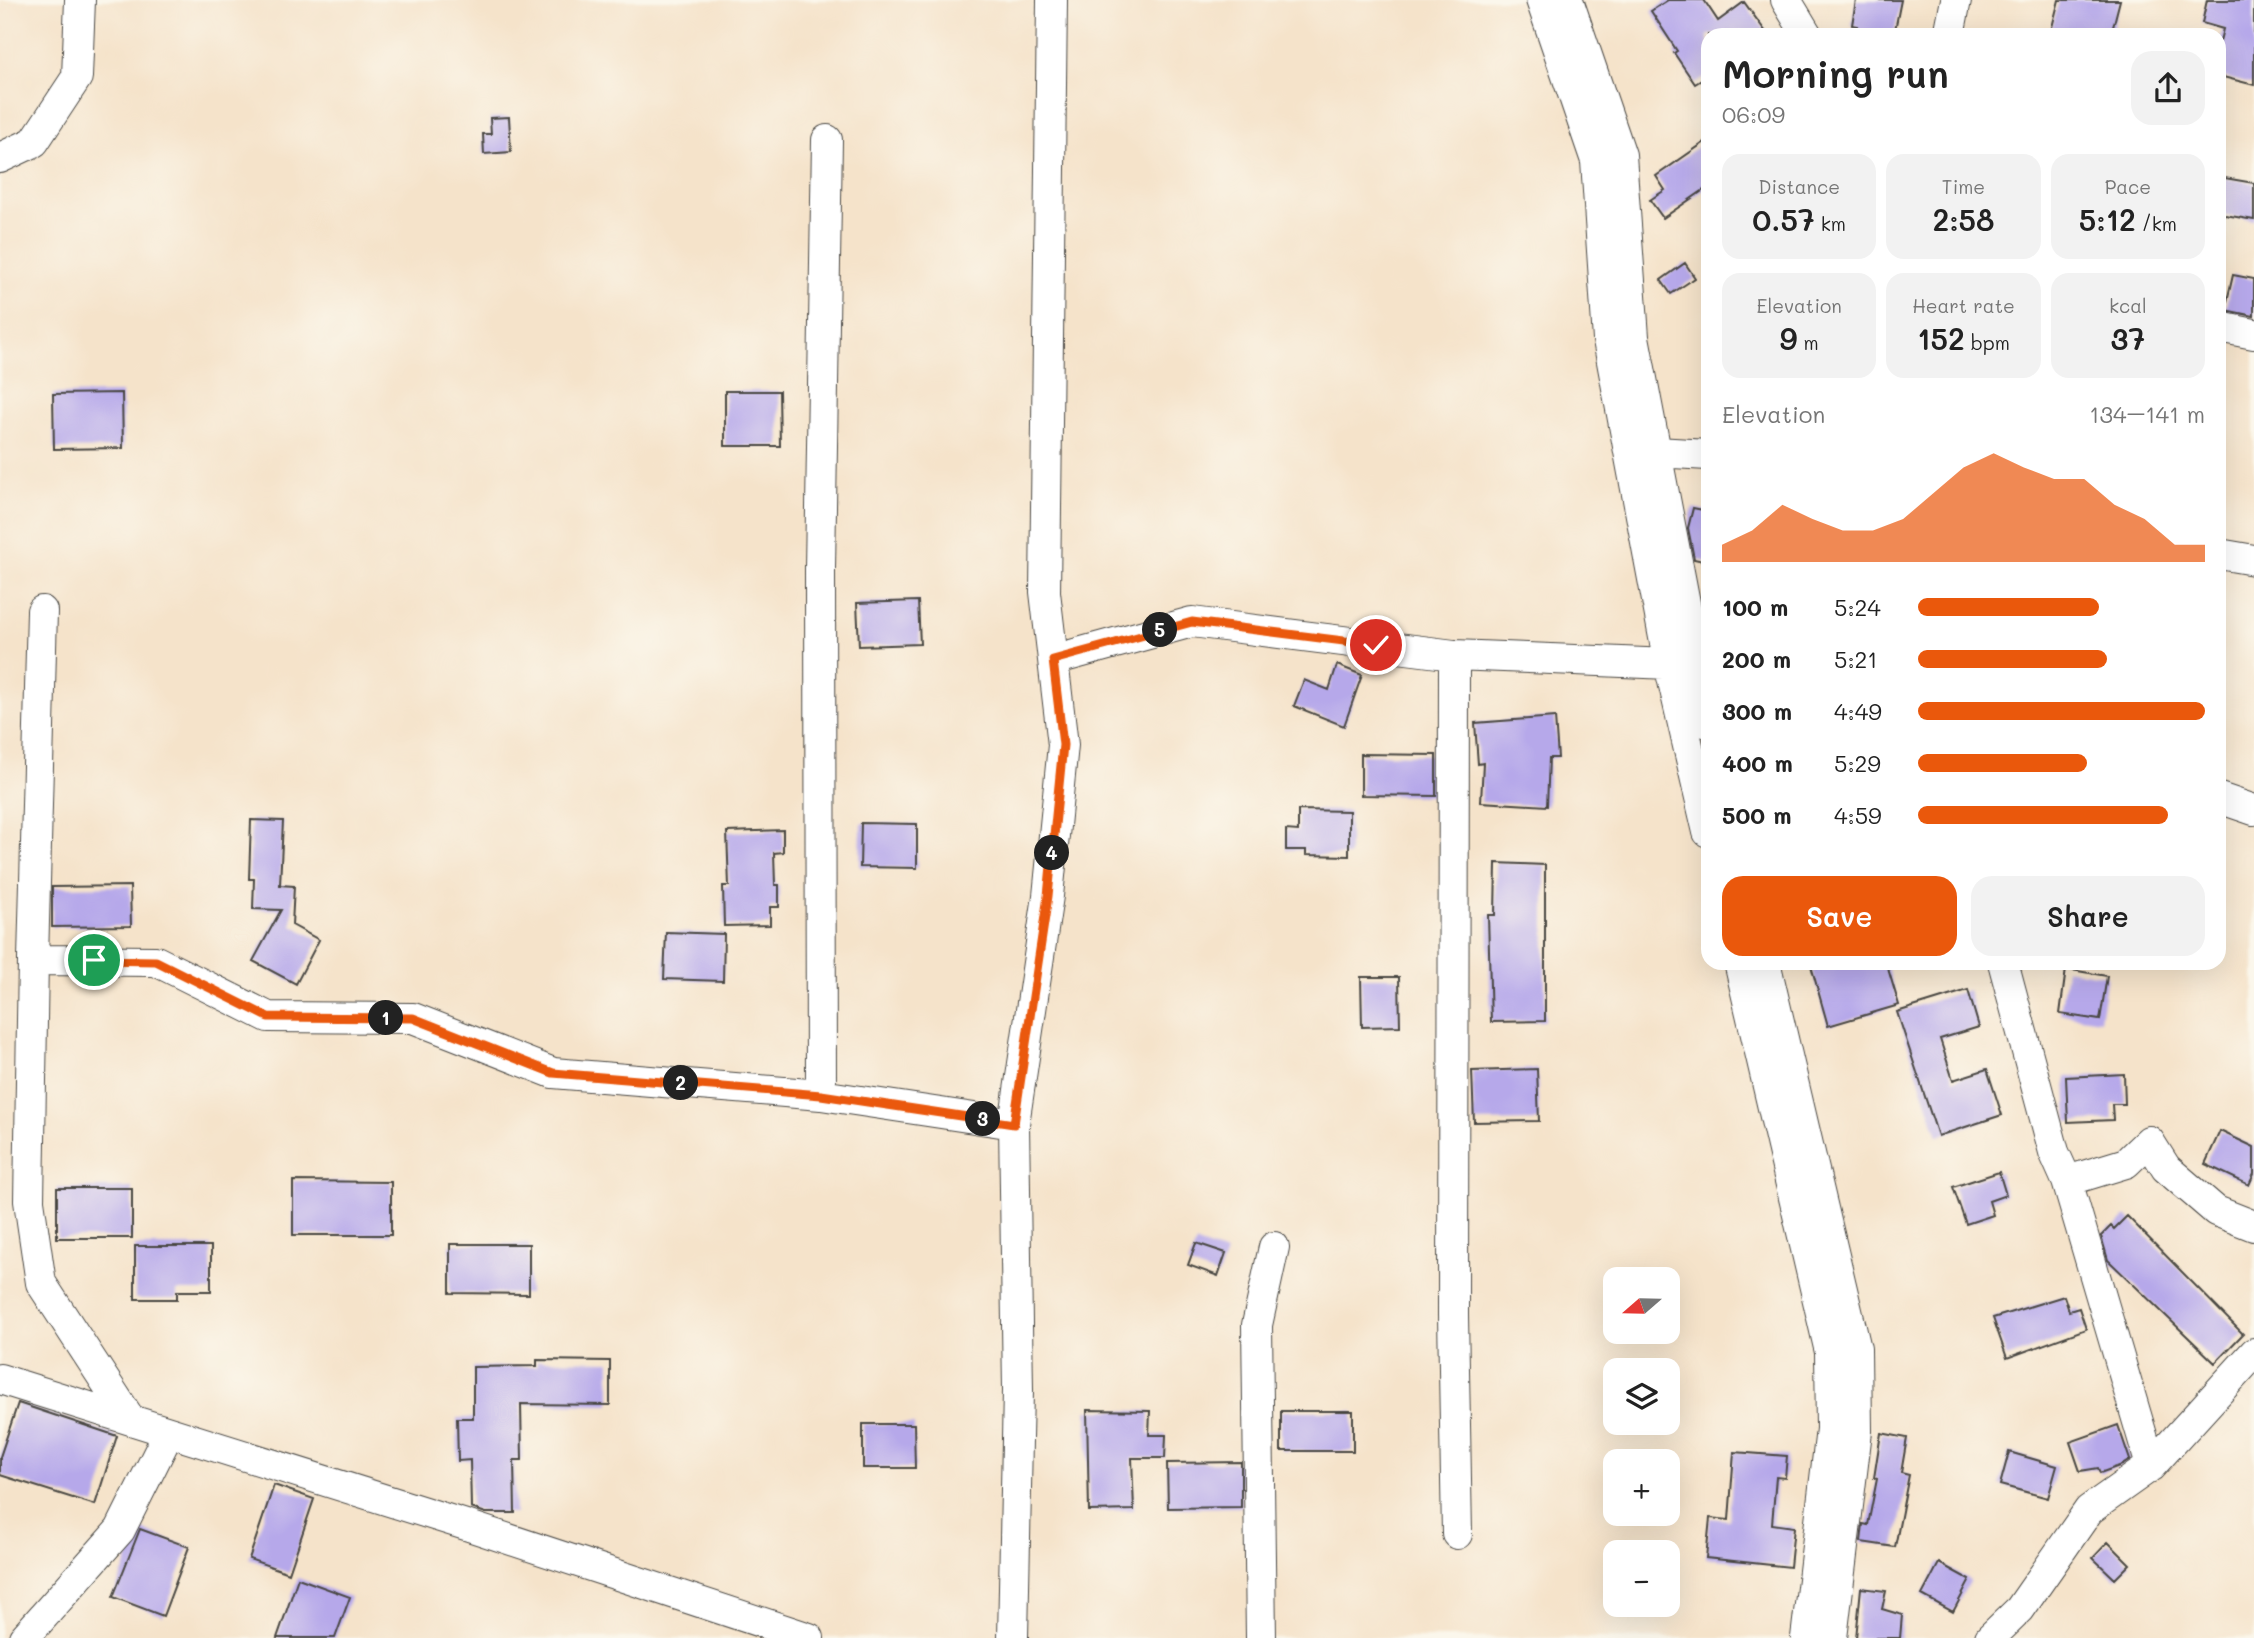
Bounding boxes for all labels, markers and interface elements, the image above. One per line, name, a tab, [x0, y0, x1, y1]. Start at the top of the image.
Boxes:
text: Morning run	[1722, 48, 1949, 98]
button: share	[2131, 51, 2205, 125]
text: 06:09	[1722, 99, 1785, 129]
text: Distance	[1758, 174, 1840, 199]
text: Time	[1942, 174, 1985, 199]
text: Pace	[2105, 174, 2151, 199]
text: 0.57	[1752, 199, 1815, 239]
text: 2:58	[1932, 199, 1995, 239]
text: 5:12	[2079, 199, 2136, 239]
text: km	[1815, 211, 1846, 236]
text: /km	[2136, 211, 2177, 236]
text: Elevation	[1757, 293, 1842, 318]
text: Heart rate	[1912, 293, 2015, 318]
text: kcal	[2109, 293, 2147, 318]
text: 9	[1780, 318, 1798, 358]
text: 152	[1917, 318, 1965, 358]
text: 37	[2111, 318, 2145, 358]
text: m	[1798, 330, 1819, 355]
text: bpm	[1965, 330, 2010, 355]
text: Elevation	[1722, 399, 1825, 429]
text: 134–141 m	[2089, 399, 2205, 429]
text: 100 m	[1722, 592, 1788, 622]
text: 5:24	[1834, 592, 1881, 622]
pin: 5	[1142, 612, 1178, 648]
pin	[1346, 615, 1406, 675]
text: 5	[1154, 617, 1165, 642]
icon: check	[1357, 626, 1395, 664]
text: 200 m	[1722, 644, 1791, 674]
text: 5:21	[1834, 644, 1878, 674]
text: 300 m	[1722, 696, 1792, 726]
text: 4:49	[1834, 696, 1882, 726]
text: 400 m	[1722, 748, 1793, 778]
text: 5:29	[1834, 748, 1881, 778]
text: 500 m	[1722, 800, 1792, 830]
text: 4:59	[1834, 800, 1882, 830]
pin: 4	[1034, 836, 1070, 870]
text: 4	[1045, 840, 1058, 865]
button: Save	[1722, 876, 1957, 956]
button: Share	[1971, 876, 2205, 956]
pin	[64, 930, 124, 990]
icon: arrive	[75, 941, 113, 979]
pin: 1	[368, 1000, 404, 1036]
text: 1	[381, 1005, 390, 1030]
pin: 2	[664, 1066, 698, 1100]
text: 2	[675, 1070, 686, 1095]
pin: 3	[965, 1102, 1000, 1136]
text: 3	[977, 1106, 988, 1131]
north arrow	[1603, 1267, 1680, 1344]
map controls	[1603, 1267, 1680, 1617]
button: layers	[1603, 1358, 1680, 1435]
button: +	[1603, 1449, 1680, 1526]
button: −	[1603, 1540, 1680, 1617]

